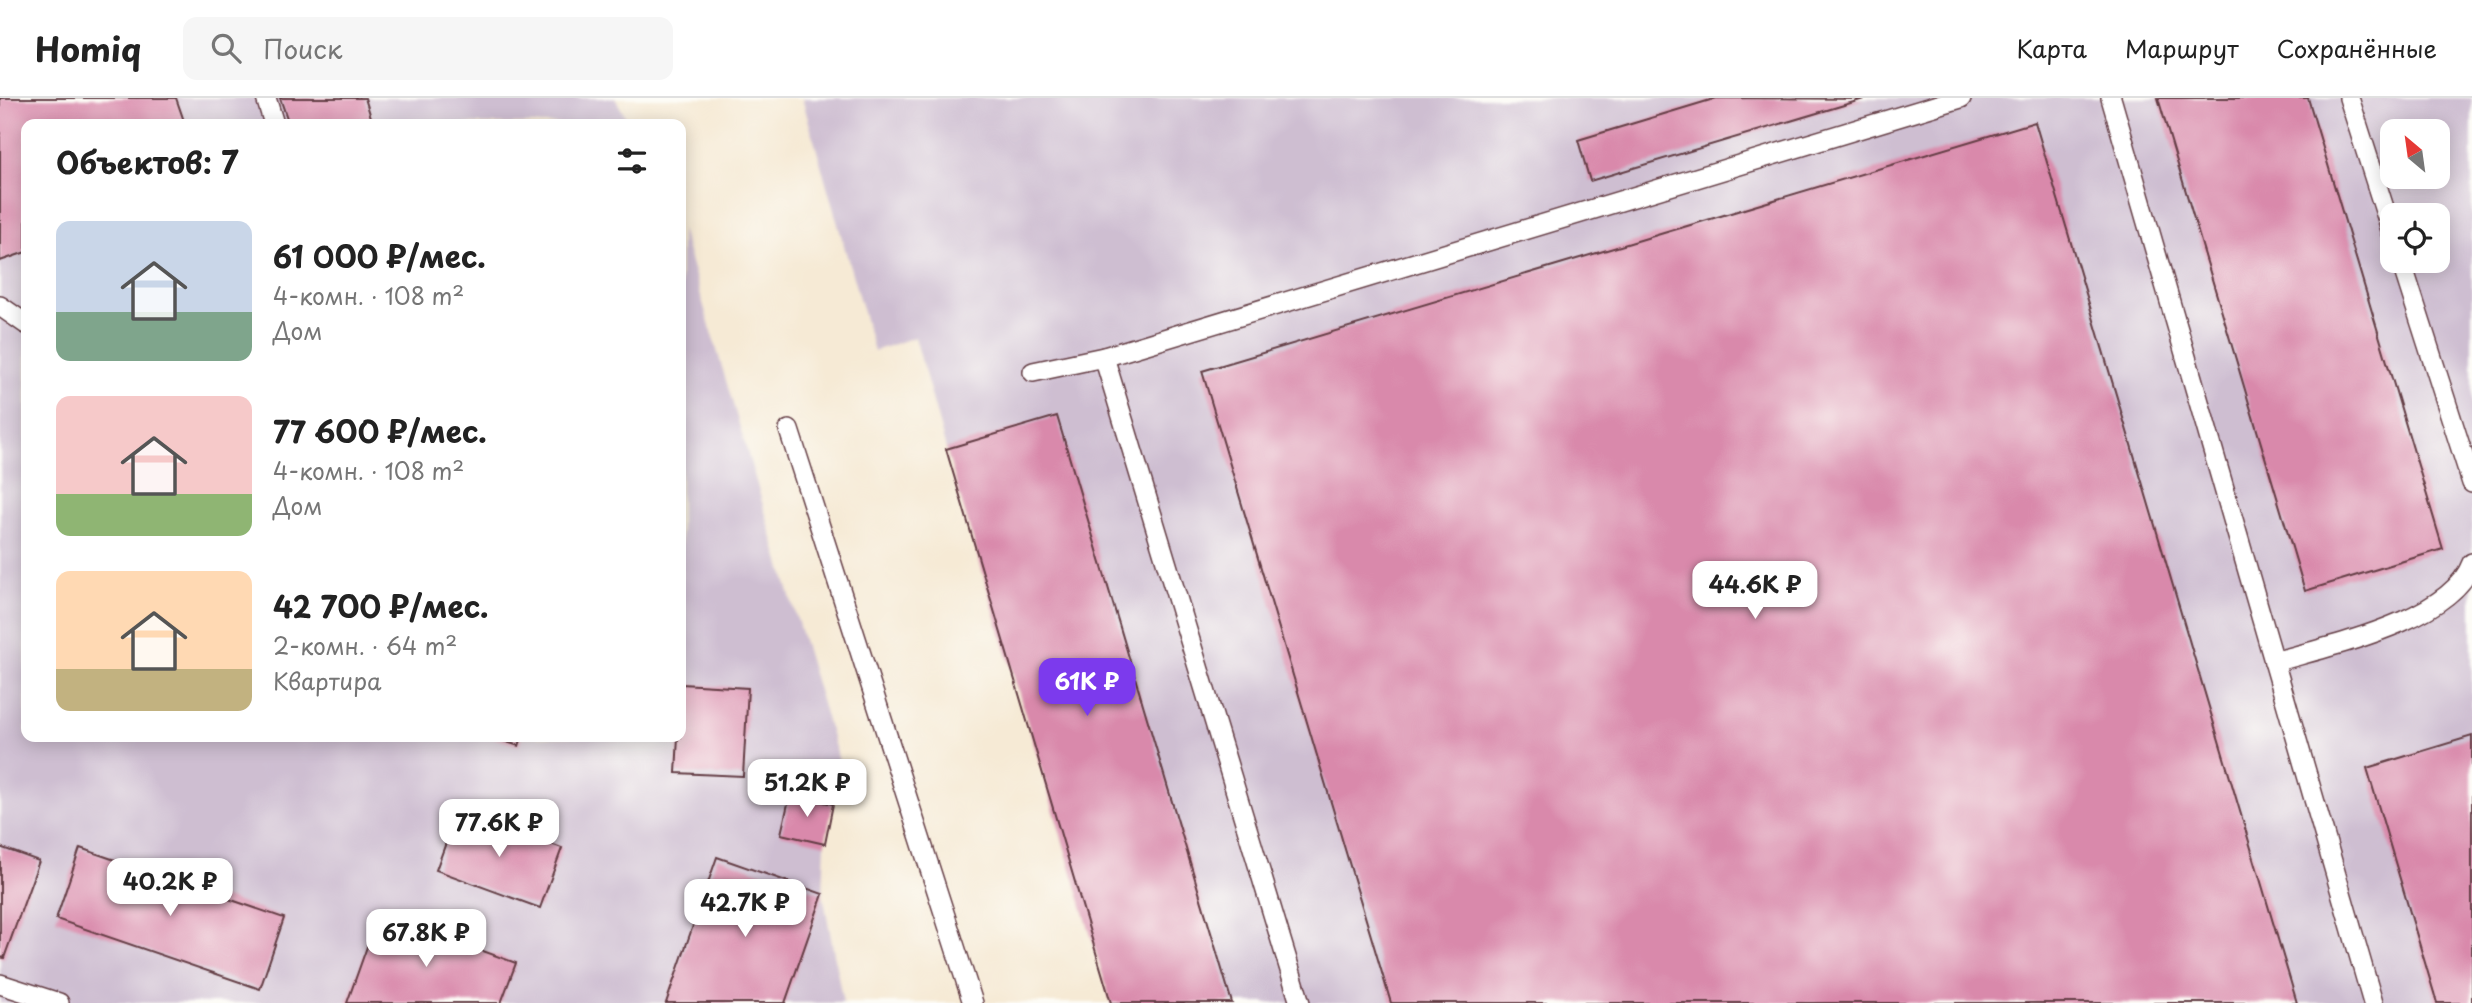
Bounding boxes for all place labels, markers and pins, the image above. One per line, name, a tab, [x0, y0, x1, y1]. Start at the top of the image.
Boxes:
pin: 44.6K ₽	[1690, 561, 1820, 621]
pin: 61K ₽	[1038, 658, 1136, 718]
pin: 51.2K ₽	[742, 760, 872, 819]
pin: 77.6K ₽	[434, 800, 564, 859]
pin: 40.2K ₽	[105, 858, 235, 918]
pin: 42.7K ₽	[680, 880, 810, 939]
pin: 67.8K ₽	[361, 910, 491, 969]

